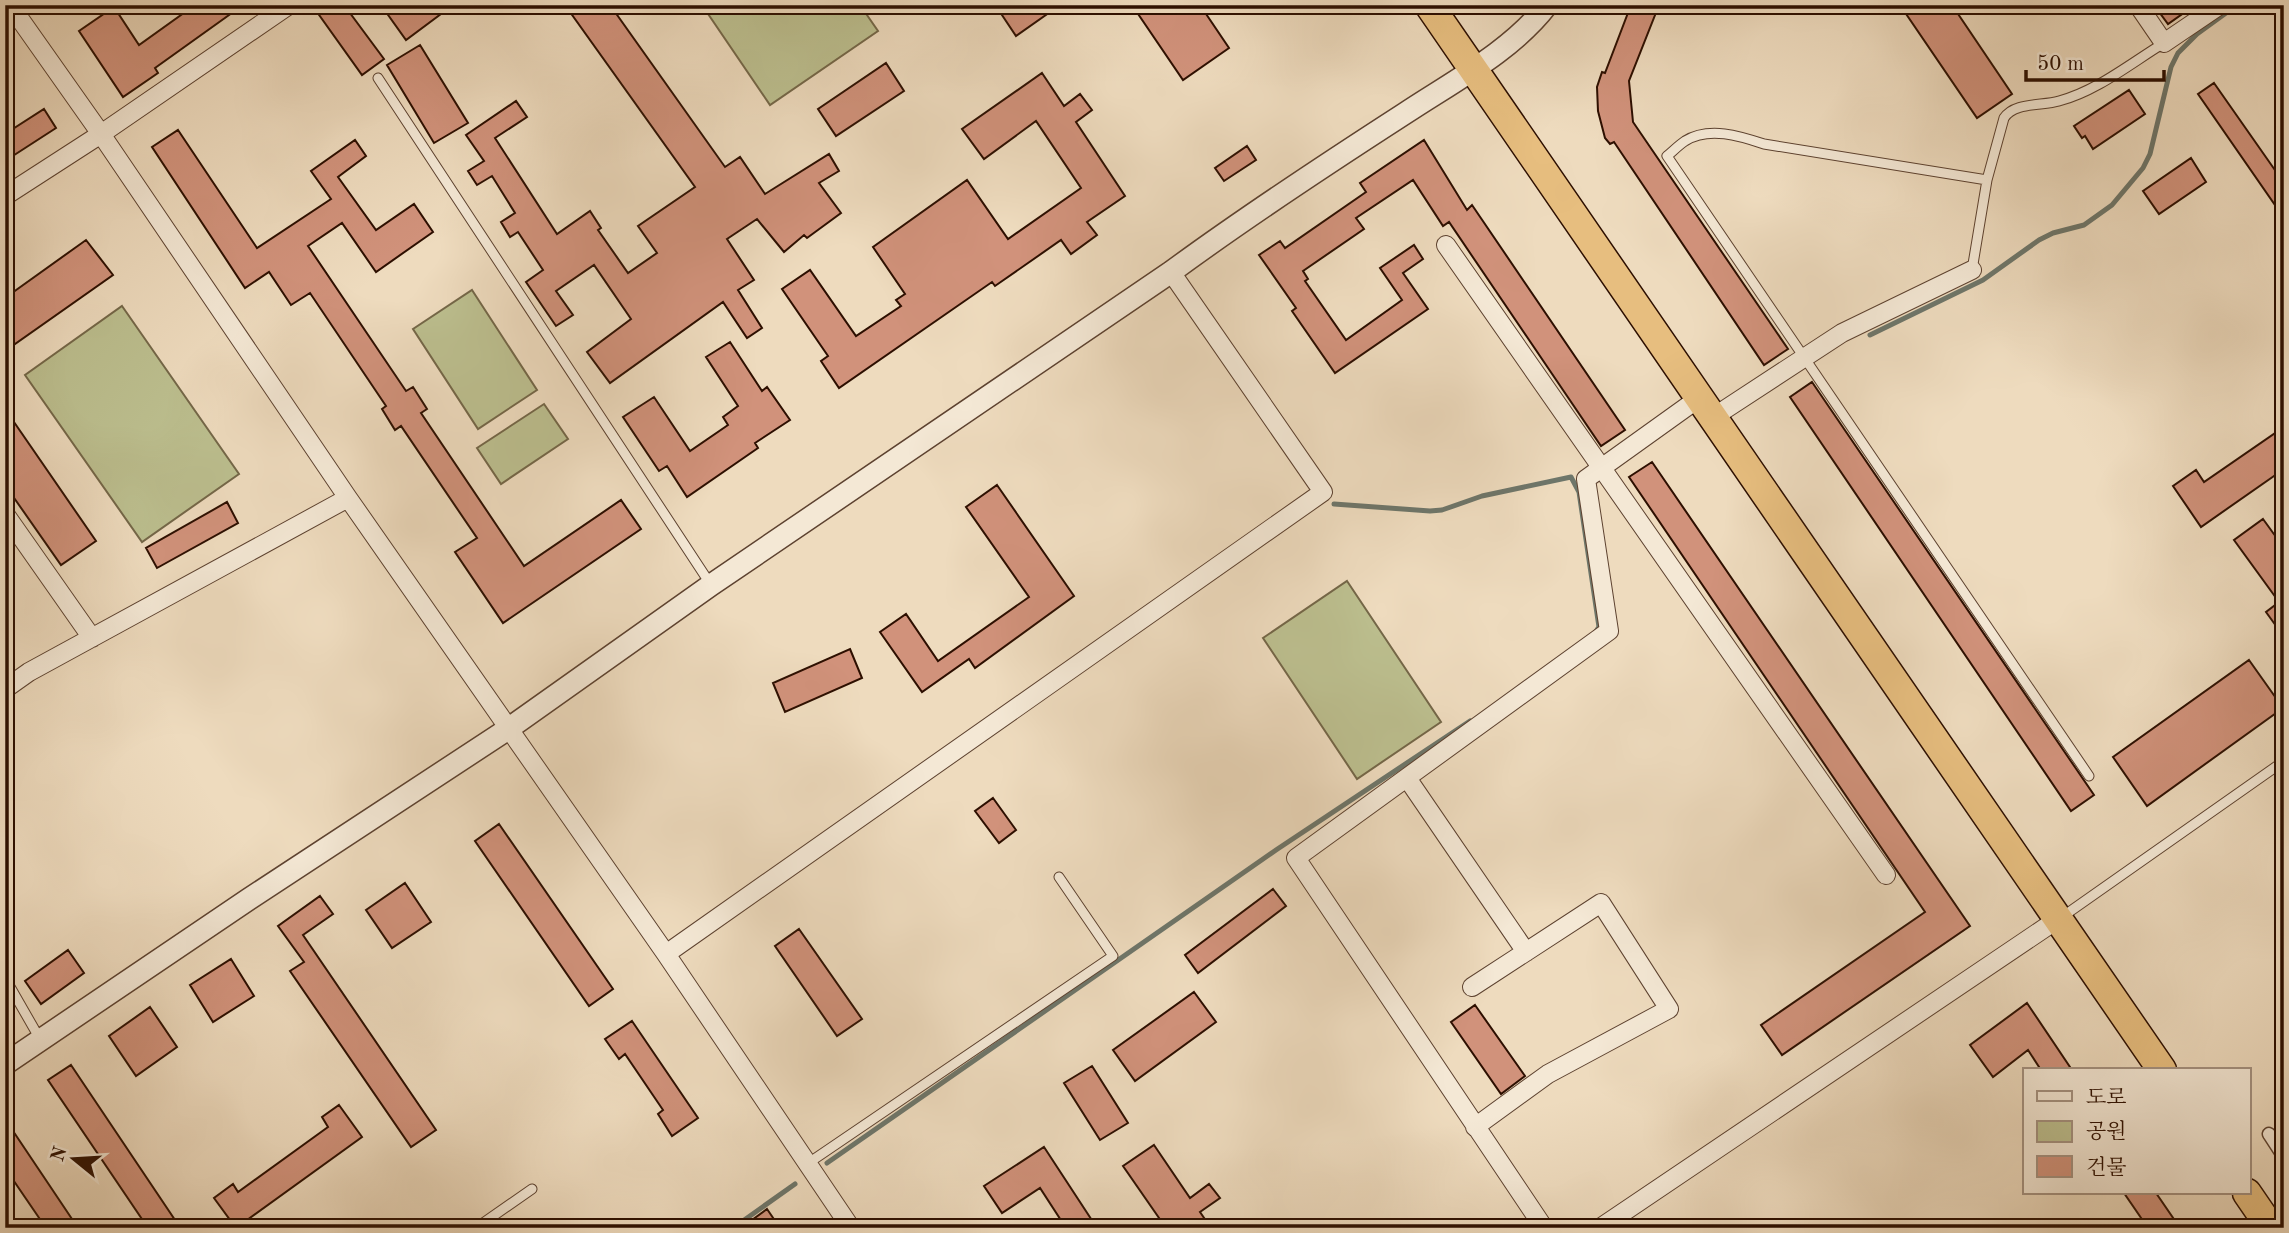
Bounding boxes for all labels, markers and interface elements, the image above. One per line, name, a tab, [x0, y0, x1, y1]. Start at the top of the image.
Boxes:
scale bar	[2026, 38, 2165, 82]
text: 50 m	[2037, 54, 2084, 75]
legend	[2023, 1068, 2250, 1194]
text: 도로	[2086, 1087, 2127, 1109]
text: 공원	[2086, 1120, 2127, 1143]
north arrow	[38, 1124, 108, 1194]
text: N	[49, 1144, 72, 1164]
text: 건물	[2086, 1156, 2127, 1179]

